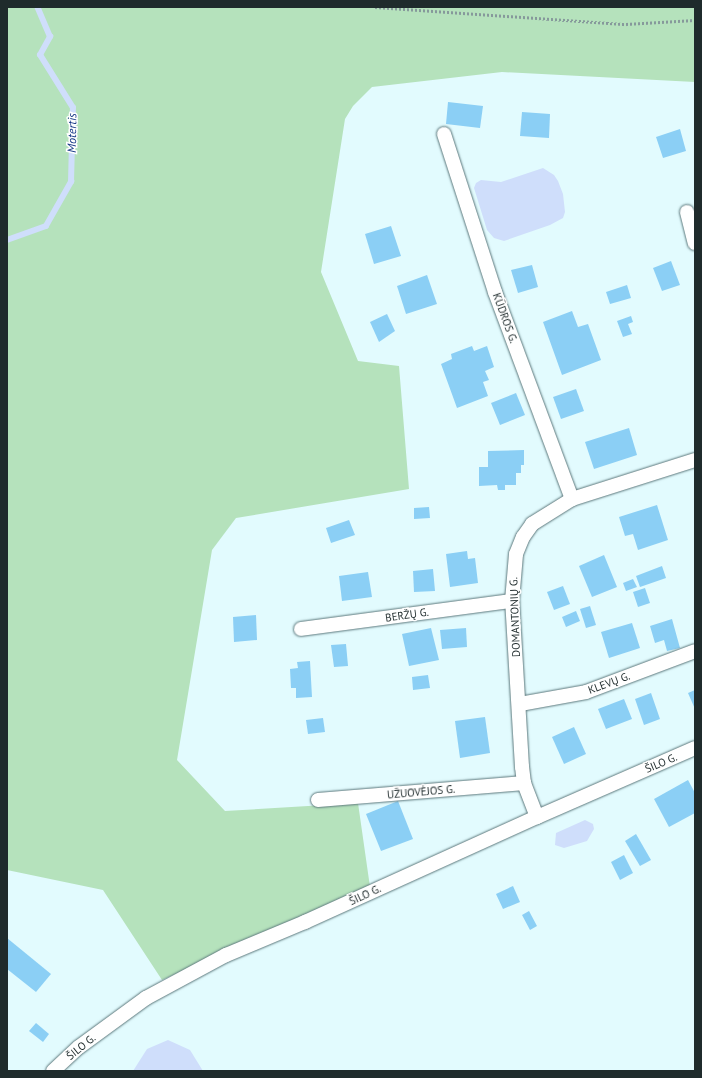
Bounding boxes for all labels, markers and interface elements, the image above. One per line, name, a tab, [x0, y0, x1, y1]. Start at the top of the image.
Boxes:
water label: Motertis	[64, 113, 80, 153]
street label: KŪDROS G.	[490, 291, 520, 345]
street label: DOMANTONIŲ G.	[507, 577, 523, 657]
street label: BERŽŲ G.	[384, 605, 430, 625]
street label: KLEVŲ G.	[586, 669, 632, 697]
street label: ŠILO G.	[643, 750, 679, 776]
street label: UŽUOVĖJOS G.	[386, 782, 456, 802]
street label: ŠILO G.	[347, 882, 383, 908]
street label: ŠILO G.	[64, 1031, 98, 1063]

